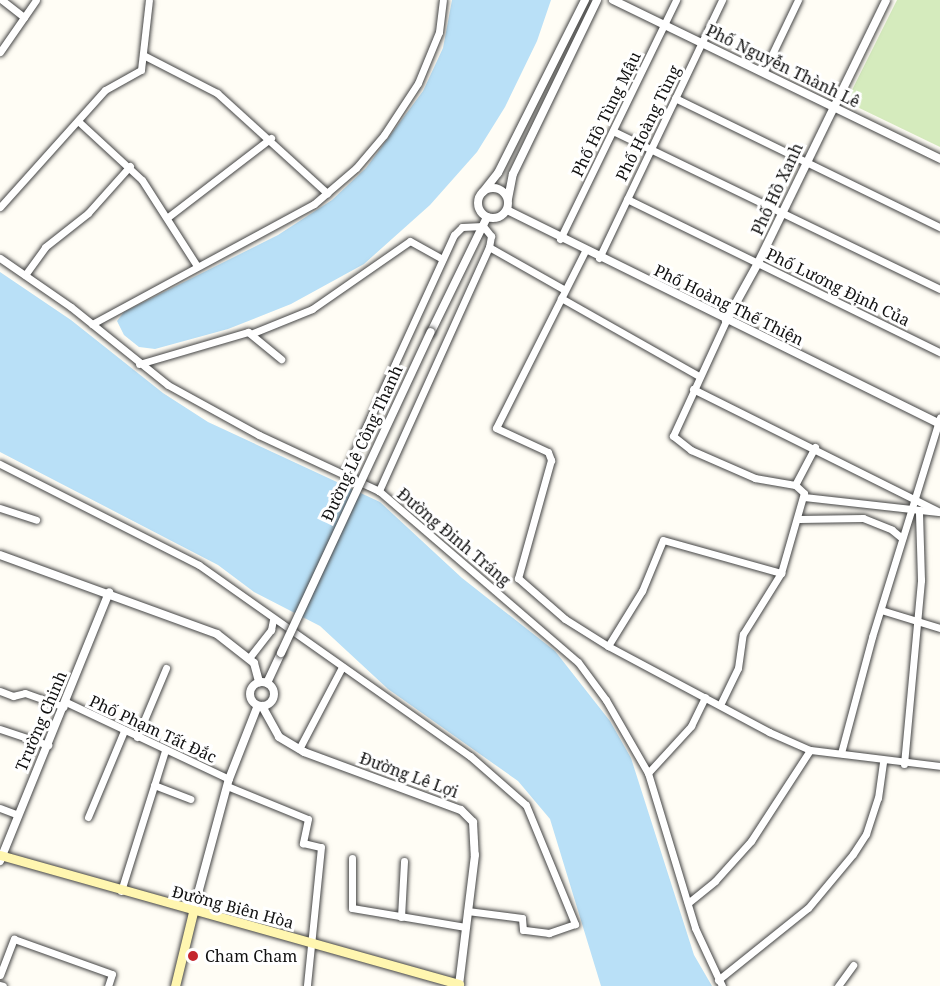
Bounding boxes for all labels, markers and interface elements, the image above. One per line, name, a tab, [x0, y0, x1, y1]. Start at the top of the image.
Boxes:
street label: Phố Nguyễn Thành Lê	[703, 20, 863, 112]
street label: Phố Hồ Tùng Mậu	[567, 48, 645, 180]
street label: Phố Hoàng Tùng	[612, 62, 684, 184]
street label: Phố Hồ Xanh	[747, 140, 807, 238]
street label: Phố Lương Định Của	[763, 244, 913, 330]
street label: Phố Hoàng Thế Thiện	[651, 260, 807, 350]
street label: Đường Lê Công Thanh	[317, 362, 407, 524]
street label: Đường Đinh Tráng	[393, 484, 515, 590]
street label: Trường Chinh	[11, 668, 71, 774]
street label: Phố Phạm Tất Đắc	[86, 691, 220, 767]
street label: Đường Lê Lợi	[357, 748, 461, 802]
street label: Đường Biên Hòa	[170, 882, 296, 932]
place label: Cham Cham	[205, 946, 297, 966]
marker: Cham Cham	[186, 949, 200, 963]

